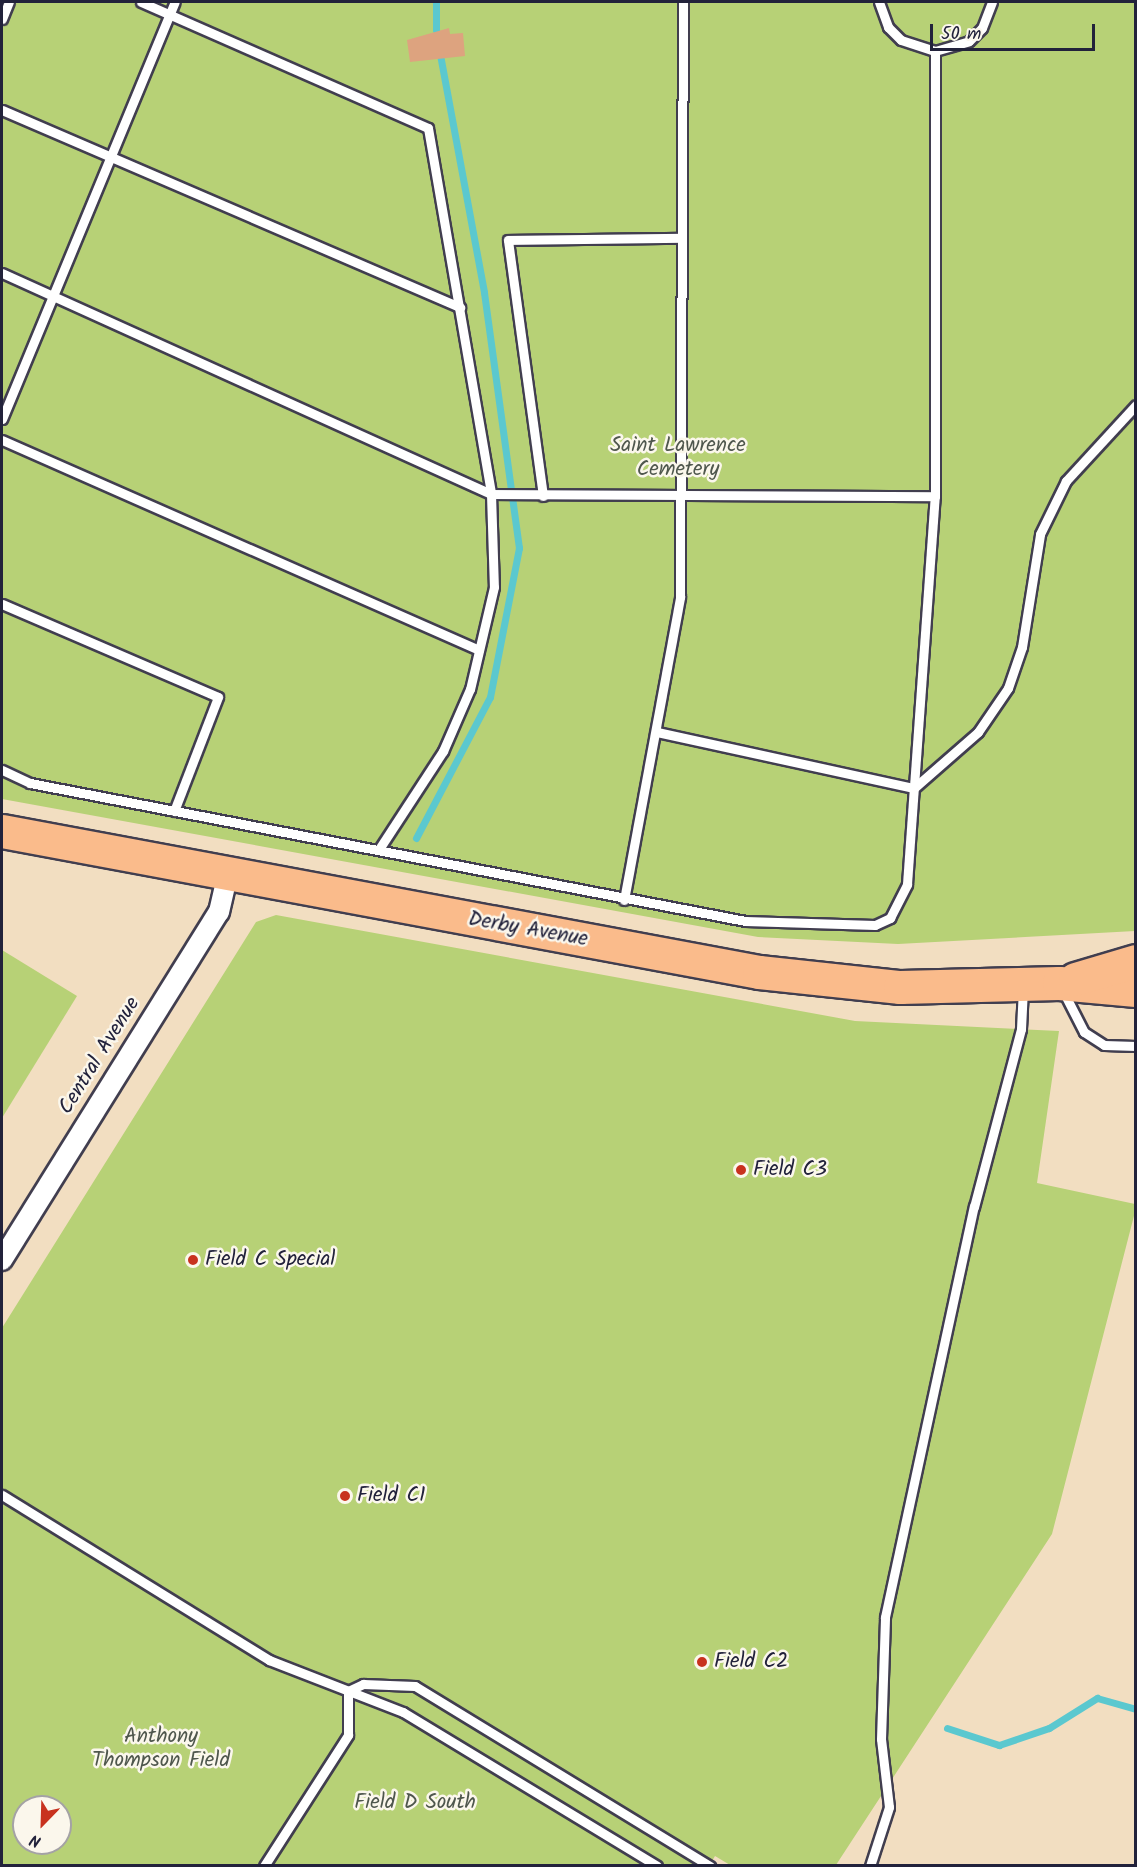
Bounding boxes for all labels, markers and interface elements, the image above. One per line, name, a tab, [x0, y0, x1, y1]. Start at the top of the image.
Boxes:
scale bar	[933, 12, 1098, 50]
text: 50 m	[941, 20, 981, 49]
park label: Saint Lawrence Cemetery	[610, 433, 746, 483]
street label: Derby Avenue	[466, 907, 590, 953]
street label: Central Avenue	[54, 993, 146, 1119]
place label: Field C3	[753, 1157, 827, 1183]
marker: Field C3	[734, 1163, 748, 1177]
place label: Field C Special	[205, 1247, 335, 1273]
marker: Field C Special	[186, 1253, 200, 1267]
place label: Field C1	[357, 1483, 426, 1509]
marker: Field C1	[338, 1489, 352, 1503]
place label: Field C2	[714, 1649, 788, 1675]
marker: Field C2	[695, 1655, 709, 1669]
park label: Anthony Thompson Field	[92, 1724, 230, 1774]
park label: Field D South	[354, 1790, 476, 1816]
north arrow	[12, 1795, 72, 1855]
text: N	[26, 1827, 45, 1854]

